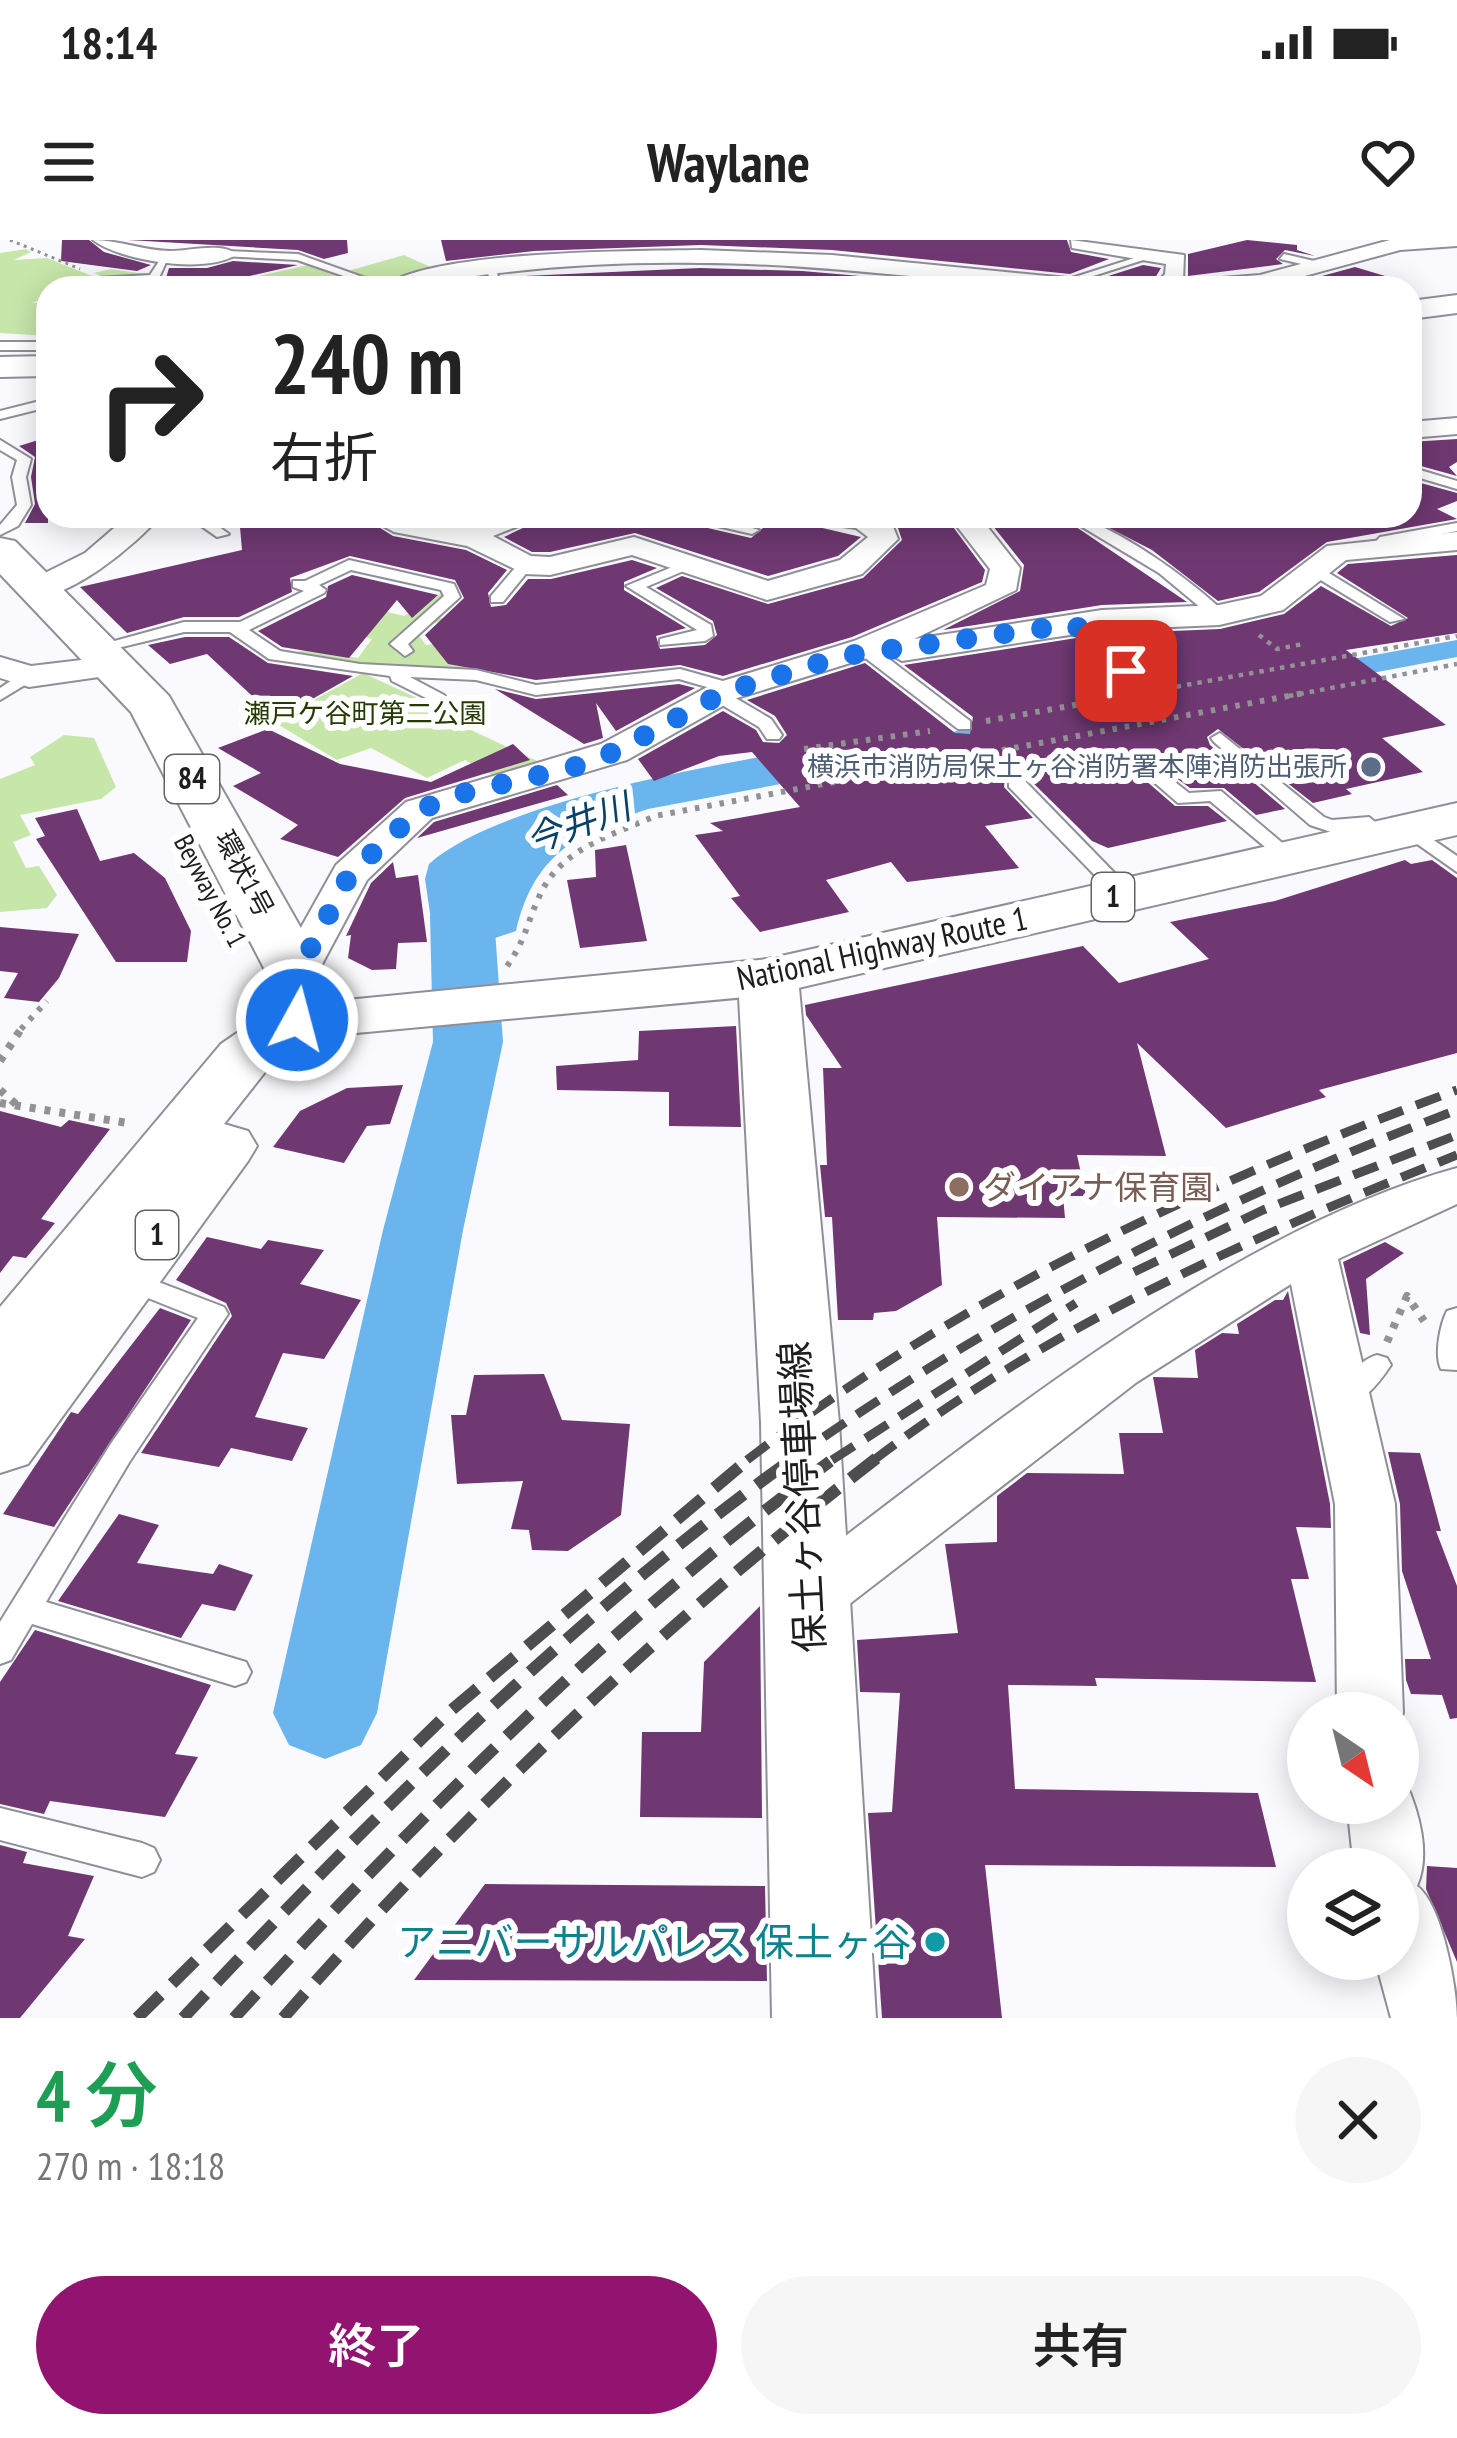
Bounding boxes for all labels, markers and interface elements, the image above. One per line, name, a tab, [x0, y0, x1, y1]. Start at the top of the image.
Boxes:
text: 18:14	[60, 13, 157, 71]
text: Waylane	[647, 127, 810, 197]
icon: menu	[36, 129, 102, 195]
icon: heart	[1355, 129, 1421, 195]
text: 240 m	[270, 308, 463, 417]
icon: right	[72, 324, 228, 480]
text: 右折	[270, 422, 378, 492]
pin	[1075, 620, 1177, 722]
icon: arrive	[1093, 638, 1159, 704]
park label: 瀬戸ケ谷町第二公園	[244, 696, 487, 730]
place label: 横浜市消防局保土ヶ谷消防署本陣消防出張所	[807, 749, 1347, 783]
marker: 横浜市消防局保土ヶ谷消防署本陣消防出張所	[1358, 754, 1384, 780]
road number: 84	[165, 755, 219, 803]
water label: 今井川	[519, 781, 640, 863]
street label: 環状1号	[208, 824, 282, 923]
street label: Beyway No. 1	[167, 828, 255, 953]
road number: 1	[1092, 873, 1134, 921]
street label: National Highway Route 1	[733, 896, 1031, 999]
position arrow	[234, 957, 360, 1083]
place label: ダイアナ保育園	[983, 1165, 1213, 1208]
marker: ダイアナ保育園	[946, 1174, 972, 1200]
road number: 1	[136, 1211, 178, 1259]
street label: 保土ヶ谷停車場線	[768, 1340, 835, 1654]
north arrow	[1287, 1692, 1419, 1824]
map controls	[1287, 1692, 1419, 1980]
button: layers	[1287, 1848, 1419, 1980]
place label: アニバーサルパレス 保土ヶ谷	[397, 1916, 911, 1967]
marker: アニバーサルパレス 保土ヶ谷	[922, 1929, 948, 1955]
text: 4 分	[36, 2048, 157, 2141]
button: close	[1295, 2057, 1421, 2183]
text: 270 m · 18:18	[36, 2140, 225, 2191]
button: 終了	[36, 2276, 717, 2414]
button: 共有	[741, 2276, 1421, 2414]

